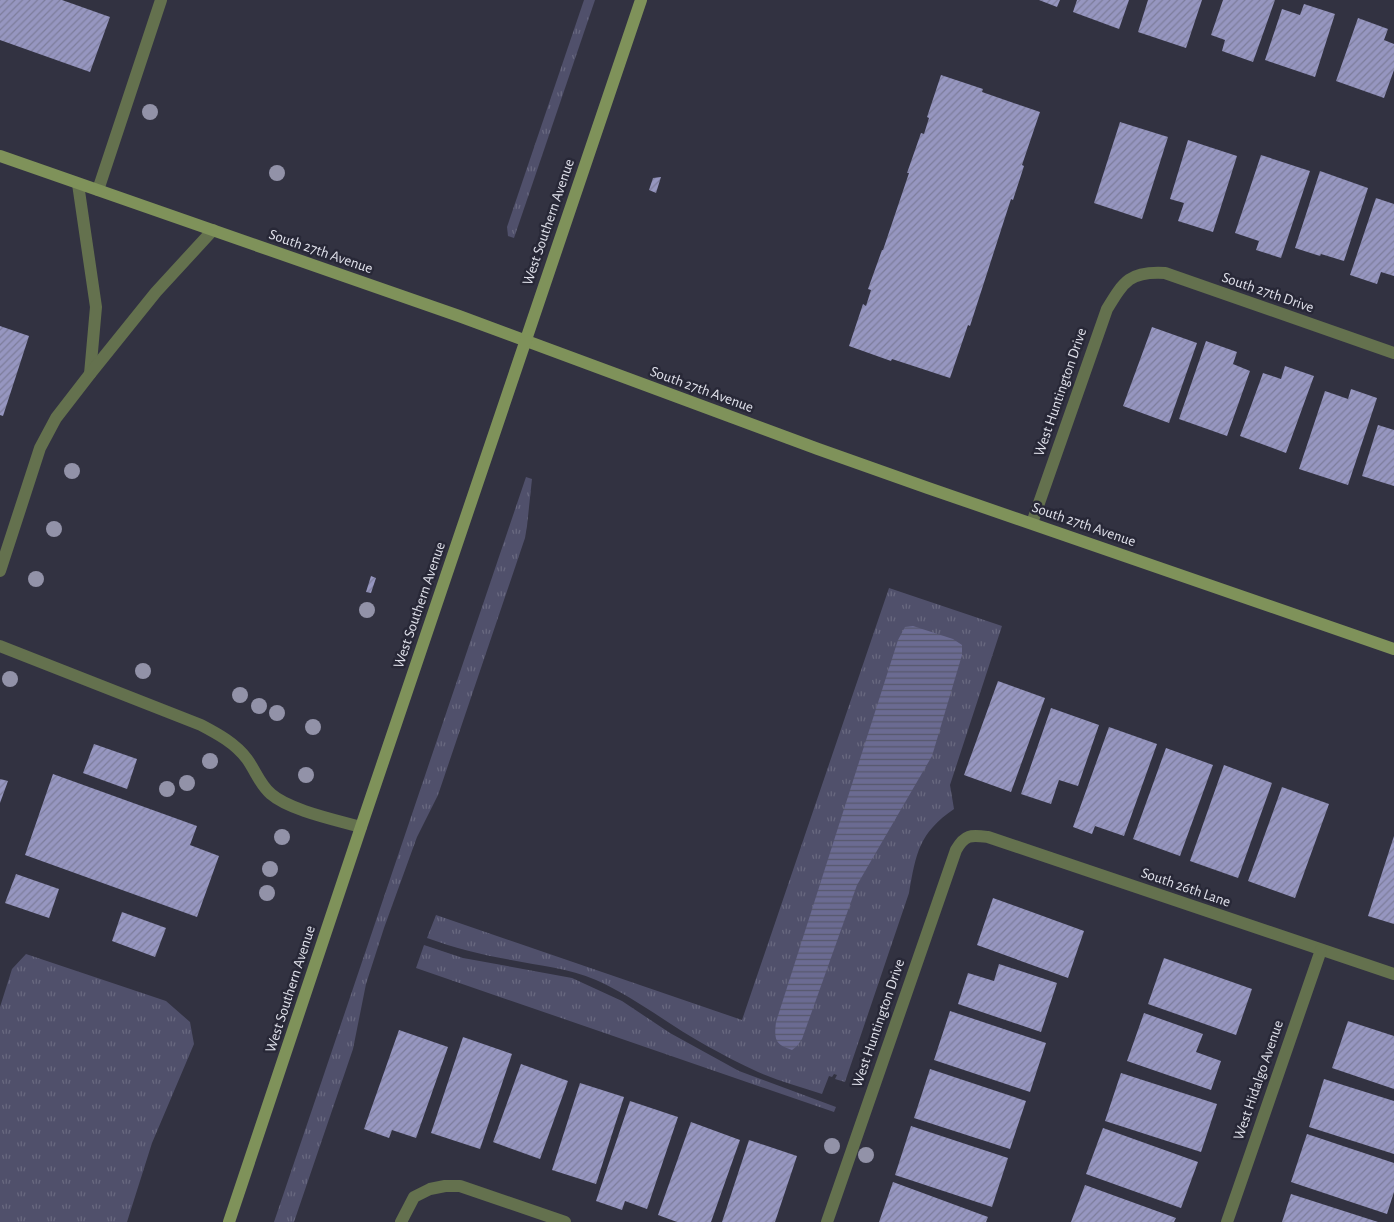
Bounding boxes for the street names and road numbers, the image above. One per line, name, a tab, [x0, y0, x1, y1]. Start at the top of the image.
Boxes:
street label: West Southern Avenue	[520, 157, 577, 287]
street label: South 27th Avenue	[267, 227, 375, 276]
street label: South 27th Drive	[1220, 270, 1316, 315]
street label: West Huntington Drive	[1031, 326, 1089, 458]
street label: South 27th Avenue	[648, 364, 756, 415]
street label: South 27th Avenue	[1030, 500, 1138, 549]
street label: West Southern Avenue	[391, 540, 448, 670]
street label: South 26th Lane	[1139, 865, 1233, 910]
street label: West Southern Avenue	[263, 924, 318, 1055]
street label: West Huntington Drive	[849, 957, 907, 1089]
street label: West Hidalgo Avenue	[1231, 1018, 1286, 1142]

